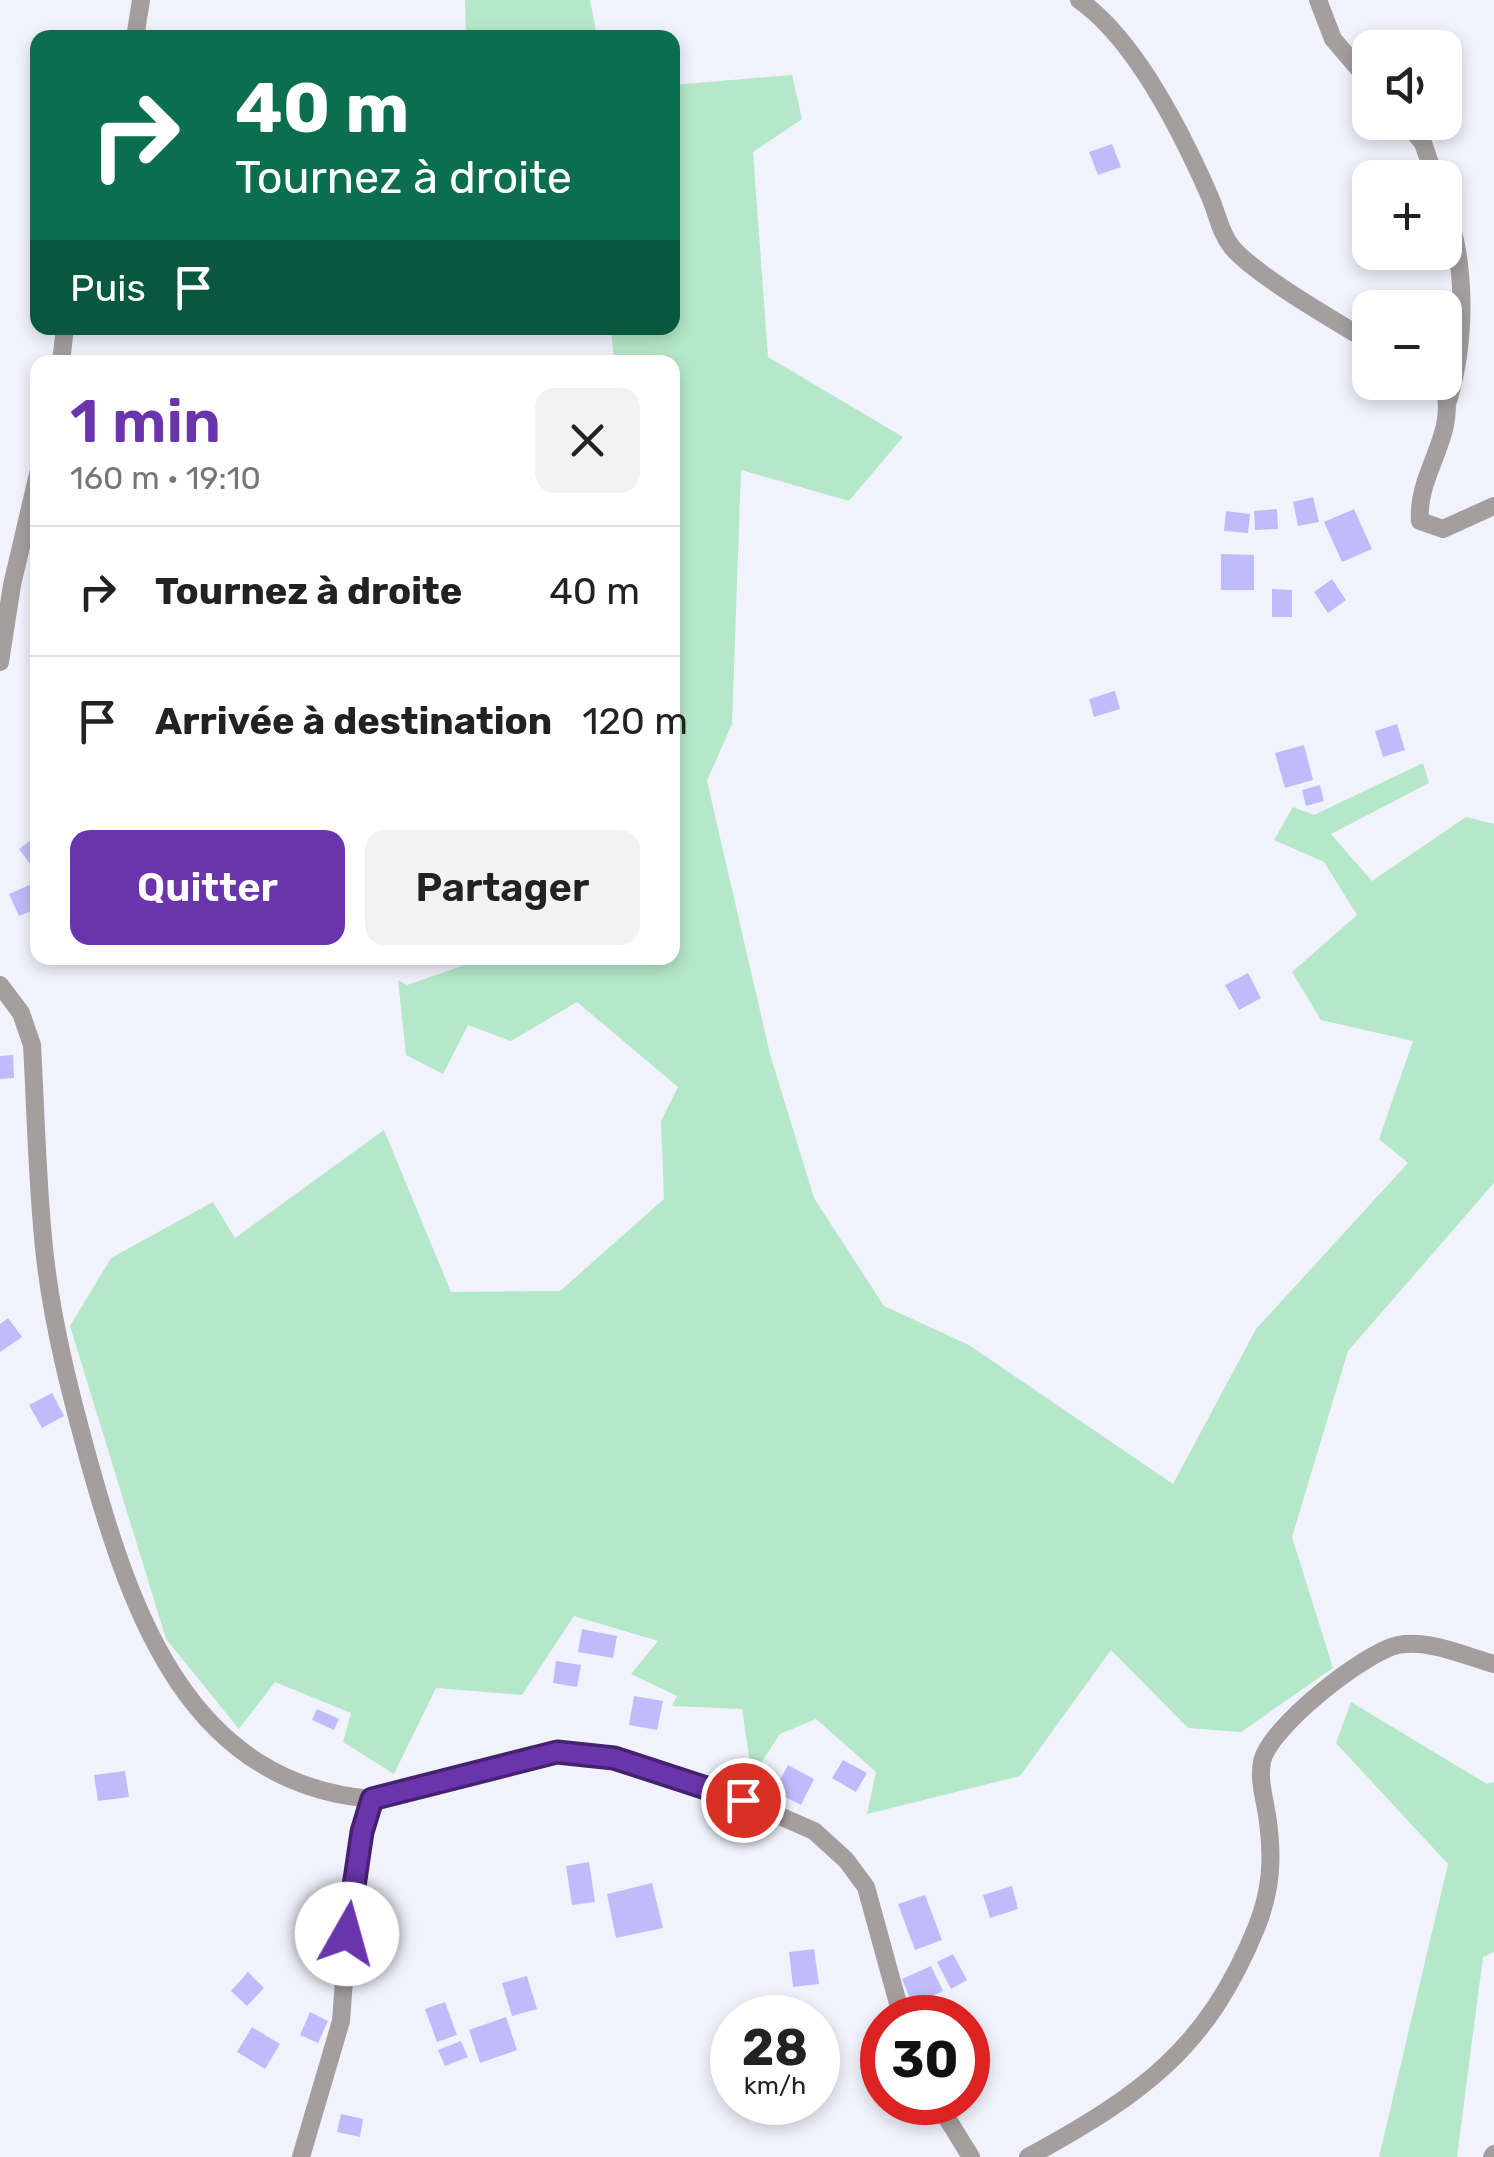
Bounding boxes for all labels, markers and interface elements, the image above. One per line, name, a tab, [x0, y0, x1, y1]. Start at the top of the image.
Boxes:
map controls	[1352, 30, 1462, 400]
button: sound	[1352, 30, 1462, 140]
text: 40 m	[235, 67, 409, 150]
icon: right	[70, 70, 200, 200]
text: Tournez à droite	[235, 151, 572, 204]
button: +	[1352, 160, 1462, 270]
icon: arrive	[166, 260, 221, 315]
text: Puis	[70, 265, 146, 311]
button: −	[1352, 290, 1462, 400]
text: 1 min	[70, 386, 221, 457]
button: close	[535, 388, 640, 493]
text: 160 m · 19:10	[70, 459, 261, 497]
icon: right	[70, 564, 125, 619]
text: Tournez à droite	[155, 568, 462, 614]
text: 40 m	[549, 568, 640, 614]
icon: arrive	[70, 694, 125, 749]
text: Arrivée à destination	[155, 698, 552, 744]
text: 120 m	[582, 698, 688, 744]
button: Quitter	[70, 830, 345, 945]
button: Partager	[365, 830, 640, 945]
pin	[701, 1758, 786, 1843]
icon: arrive	[716, 1773, 771, 1828]
position arrow	[295, 1882, 399, 1986]
speed limit sign: 30	[860, 1995, 990, 2125]
text: 28	[742, 2018, 808, 2078]
text: km/h	[744, 2071, 806, 2100]

